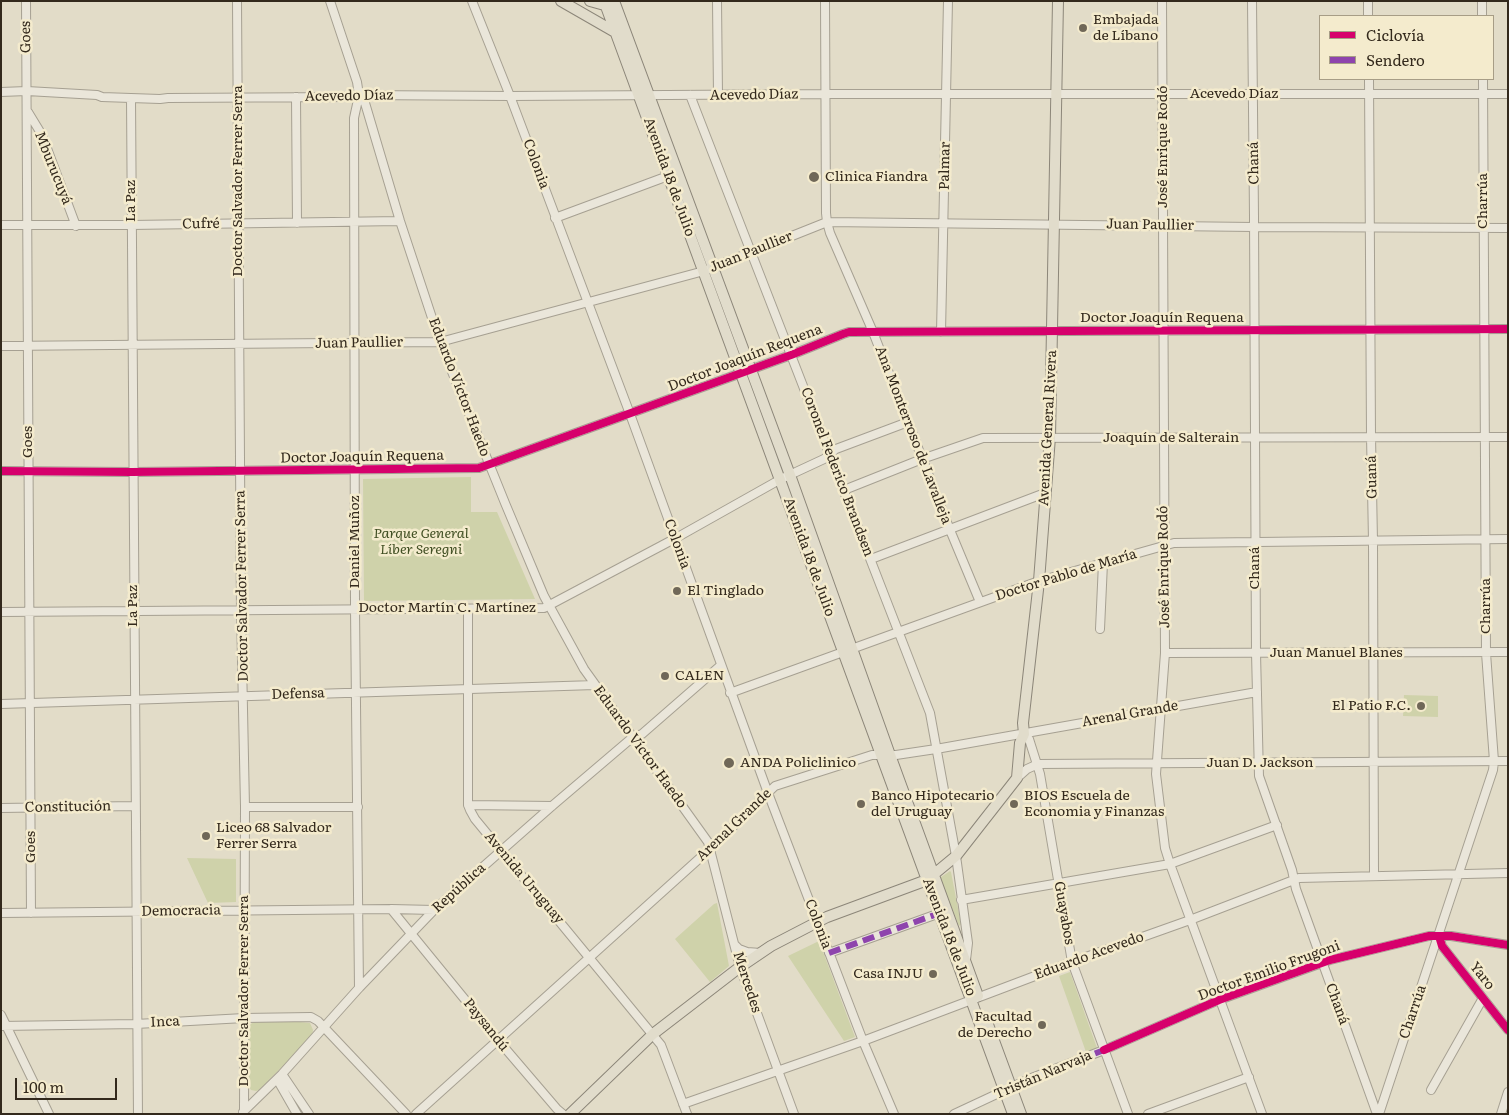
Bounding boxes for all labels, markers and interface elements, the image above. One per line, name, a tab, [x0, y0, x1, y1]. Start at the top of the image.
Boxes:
place label: Embajada de Líbano	[1093, 12, 1159, 44]
legend	[1319, 15, 1494, 80]
street label: Goes	[17, 21, 35, 53]
marker: Embajada de Líbano	[1077, 22, 1089, 34]
text: Ciclovía	[1366, 23, 1424, 46]
text: Sendero	[1366, 48, 1425, 71]
street label: Doctor Salvador Ferrer Serra	[230, 85, 246, 277]
street label: Acevedo Díaz	[710, 86, 798, 104]
street label: José Enrique Rodó	[1155, 86, 1171, 208]
street label: Acevedo Díaz	[1190, 86, 1278, 102]
street label: Acevedo Díaz	[305, 87, 393, 105]
street label: Avenida 18 de Julio	[640, 115, 698, 239]
street label: Mburucuyá	[31, 129, 75, 207]
street label: Colonia	[519, 137, 553, 191]
street label: Chaná	[1245, 141, 1263, 185]
street label: Palmar	[936, 142, 954, 190]
place label: Clinica Fiandra	[825, 169, 928, 185]
marker: Clinica Fiandra	[807, 170, 821, 184]
street label: Charrúa	[1475, 173, 1491, 229]
street label: La Paz	[123, 180, 139, 222]
street label: Cufré	[182, 215, 220, 233]
street label: Juan Paullier	[1106, 216, 1194, 234]
street label: Juan Paullier	[707, 228, 795, 276]
street label: Doctor Joaquín Requena	[1080, 310, 1244, 326]
street label: Eduardo Víctor Haedo	[425, 315, 493, 459]
street label: Doctor Joaquín Requena	[666, 321, 824, 395]
street label: Juan Paullier	[315, 334, 403, 352]
street label: Ana Monterroso de Lavalleja	[871, 343, 955, 527]
street label: Avenida General Rivera	[1036, 350, 1060, 506]
street label: Coronel Federico Brandsen	[797, 385, 877, 559]
street label: Goes	[20, 426, 36, 458]
street label: Joaquín de Salterain	[1103, 430, 1239, 446]
street label: Doctor Joaquín Requena	[280, 447, 444, 467]
street label: Guaná	[1363, 455, 1381, 499]
street label: Doctor Salvador Ferrer Serra	[232, 490, 252, 682]
street label: Avenida 18 de Julio	[780, 495, 838, 619]
street label: Daniel Muñoz	[347, 496, 363, 588]
street label: José Enrique Rodó	[1155, 506, 1173, 628]
street label: Colonia	[660, 517, 694, 571]
park label: Parque General Líber Seregni	[373, 526, 469, 558]
street label: Doctor Pablo de María	[993, 545, 1139, 605]
street label: Chaná	[1247, 546, 1263, 590]
street label: Charrúa	[1478, 578, 1494, 634]
place label: El Tinglado	[687, 583, 764, 599]
street label: La Paz	[125, 585, 141, 627]
marker: El Tinglado	[671, 585, 683, 597]
street label: Doctor Martín C. Martínez	[358, 600, 536, 616]
street label: Juan Manuel Blanes	[1269, 645, 1403, 661]
place label: CALEN	[675, 668, 724, 684]
marker: CALEN	[659, 670, 671, 682]
street label: Eduardo Víctor Haedo	[590, 682, 690, 812]
street label: Defensa	[271, 685, 325, 703]
street label: Arenal Grande	[1081, 697, 1179, 731]
place label: El Patio F.C.	[1332, 698, 1411, 714]
marker: El Patio F.C.	[1415, 700, 1427, 712]
place label: ANDA Policlinico	[740, 755, 856, 771]
street label: Juan D. Jackson	[1206, 755, 1314, 771]
marker: ANDA Policlinico	[722, 756, 736, 770]
street label: Arenal Grande	[693, 785, 775, 865]
place label: Banco Hipotecario del Uruguay	[871, 788, 995, 820]
place label: BIOS Escuela de Economia y Finanzas	[1024, 788, 1164, 820]
street label: Constitución	[25, 798, 111, 816]
marker: Banco Hipotecario del Uruguay	[855, 798, 867, 810]
marker: BIOS Escuela de Economia y Finanzas	[1008, 798, 1020, 810]
place label: Liceo 68 Salvador Ferrer Serra	[216, 820, 331, 852]
street label: Avenida Uruguay	[481, 829, 567, 927]
marker: Liceo 68 Salvador Ferrer Serra	[200, 830, 212, 842]
street label: Goes	[23, 831, 39, 863]
street label: República	[429, 860, 489, 916]
street label: Avenida 18 de Julio	[919, 875, 979, 999]
street label: Guayabos	[1050, 880, 1078, 946]
street label: Doctor Salvador Ferrer Serra	[236, 895, 252, 1087]
street label: Colonia	[801, 897, 835, 951]
street label: Democracia	[141, 902, 221, 920]
street label: Eduardo Acevedo	[1032, 928, 1146, 984]
street label: Doctor Emilio Frugoni	[1196, 937, 1342, 1005]
street label: Mercedes	[729, 949, 765, 1015]
street label: Yaro	[1466, 959, 1498, 993]
place label: Casa INJU	[853, 966, 923, 982]
marker: Casa INJU	[927, 968, 939, 980]
street label: Chaná	[1322, 981, 1352, 1027]
street label: Charrúa	[1396, 983, 1430, 1041]
street label: Paysandú	[460, 995, 512, 1055]
place label: Facultad de Derecho	[958, 1009, 1032, 1042]
street label: Inca	[150, 1013, 180, 1031]
marker: Facultad de Derecho	[1036, 1019, 1048, 1031]
street label: Tristán Narvaja	[992, 1047, 1094, 1103]
scale bar	[18, 1068, 120, 1100]
text: 100 m	[23, 1075, 64, 1098]

